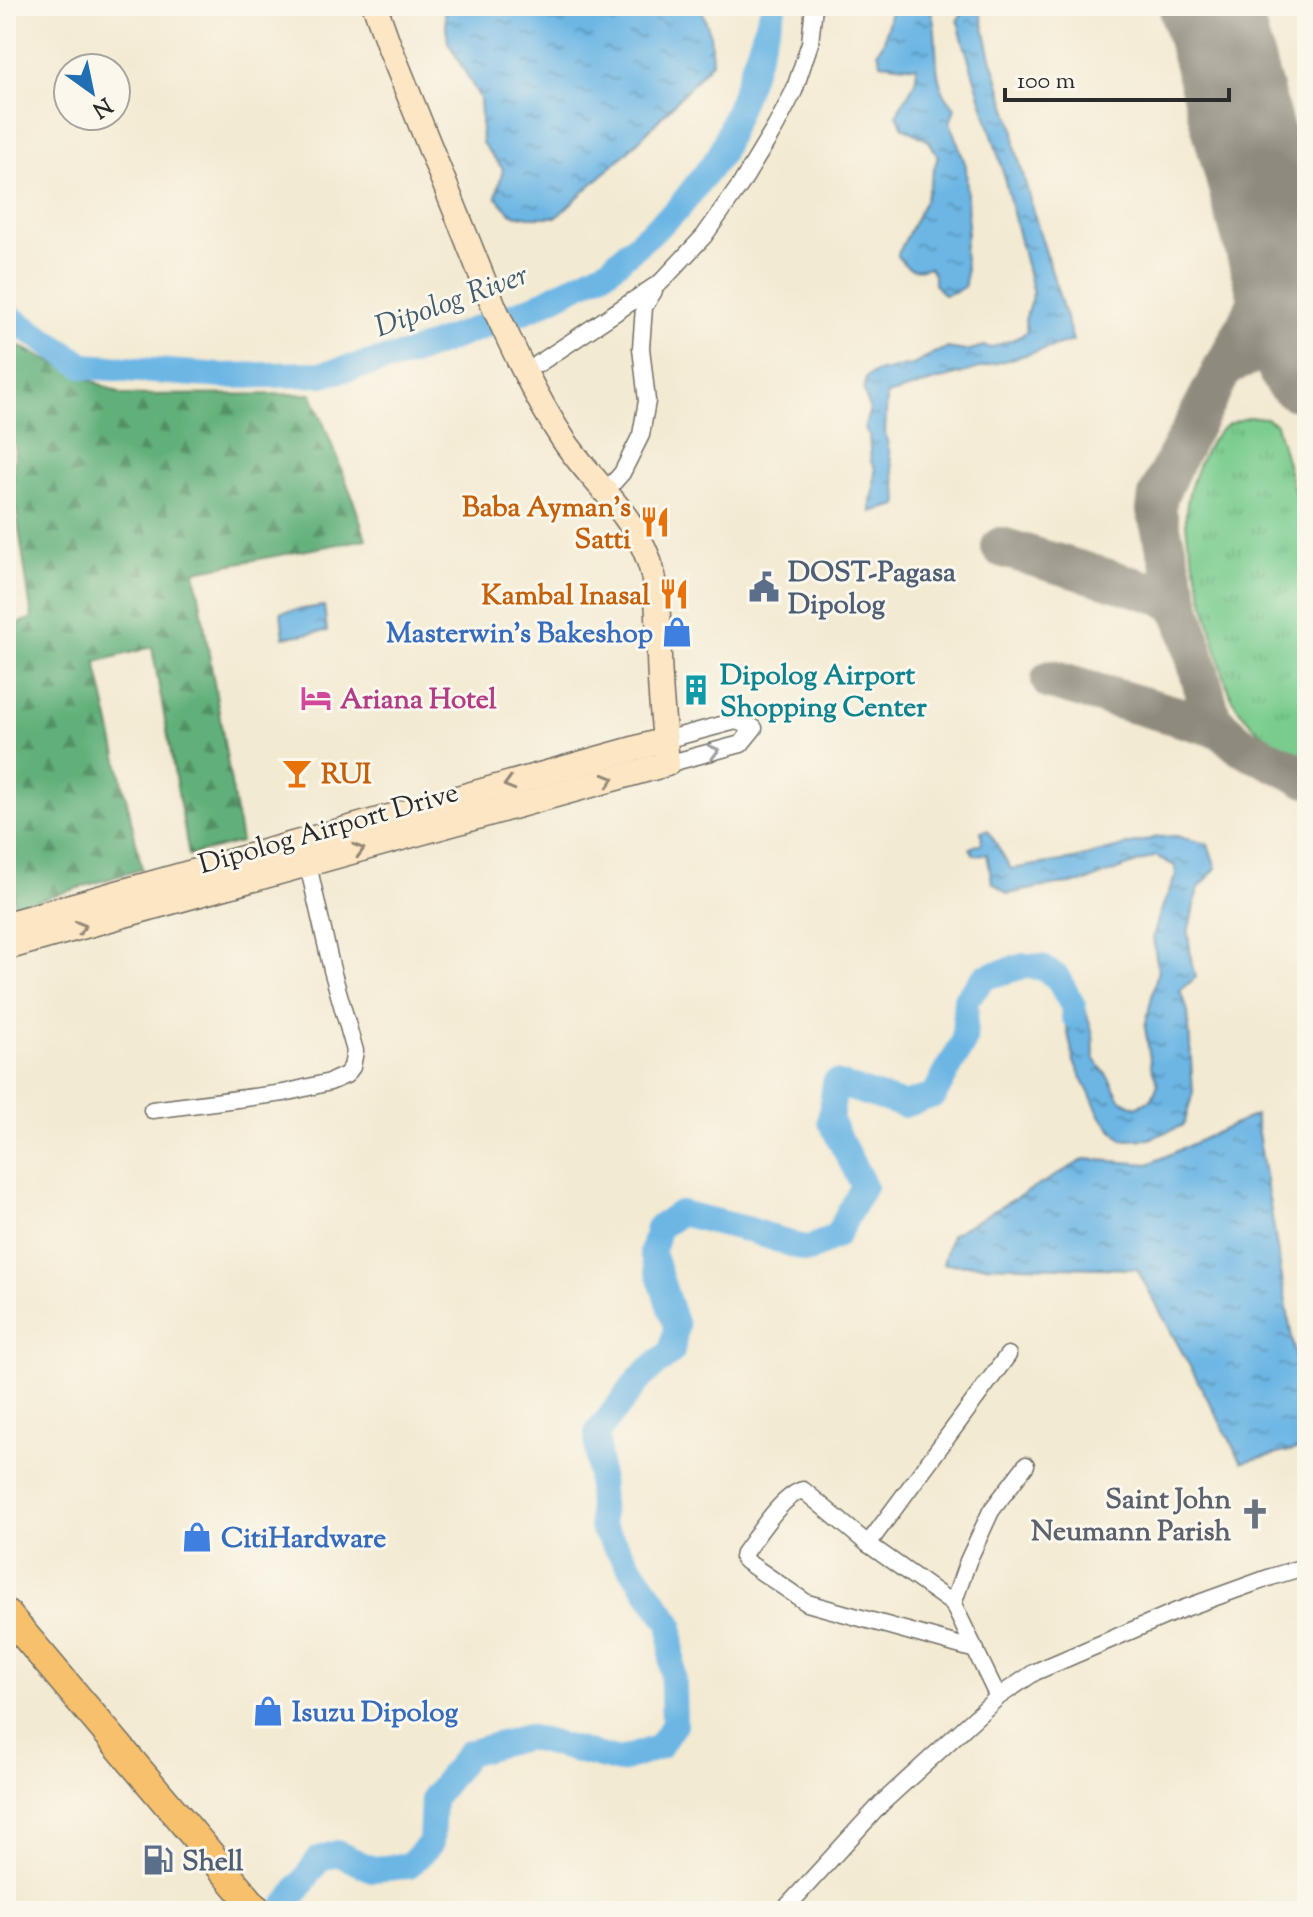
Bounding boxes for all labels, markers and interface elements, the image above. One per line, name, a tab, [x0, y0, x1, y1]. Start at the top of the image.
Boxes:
north arrow	[52, 52, 132, 132]
scale bar	[1005, 52, 1229, 102]
text: 100 m	[1017, 65, 1075, 99]
text: N	[85, 88, 117, 125]
water label: Dipolog River	[369, 255, 535, 350]
place label: Baba Ayman's Satti	[462, 489, 631, 561]
restaurant icon: Baba Ayman's Satti	[638, 505, 672, 539]
place label: DOST-Pagasa Dipolog	[788, 554, 956, 626]
public building icon: DOST-Pagasa Dipolog	[747, 570, 781, 604]
place label: Kambal Inasal	[482, 577, 650, 617]
restaurant icon: Kambal Inasal	[657, 577, 691, 611]
place label: Masterwin's Bakeshop	[386, 615, 653, 655]
shop icon: Masterwin's Bakeshop	[660, 615, 694, 649]
place label: Dipolog Airport Shopping Center	[720, 657, 927, 729]
building icon: Dipolog Airport Shopping Center	[679, 673, 713, 707]
hotel icon: Ariana Hotel	[299, 681, 333, 715]
place label: Ariana Hotel	[340, 681, 497, 721]
one-way arrow	[707, 744, 721, 760]
bar icon: RUI	[280, 756, 314, 790]
place label: RUI	[321, 756, 372, 796]
one-way arrow	[602, 772, 616, 789]
street label: Dipolog Airport Drive	[194, 774, 463, 886]
one-way arrow	[502, 775, 516, 791]
one-way arrow	[351, 842, 365, 859]
one-way arrow	[74, 920, 88, 936]
place label: Saint John Neumann Parish	[1031, 1481, 1232, 1553]
church icon: Saint John Neumann Parish	[1238, 1497, 1272, 1531]
shop icon: CitiHardware	[180, 1520, 214, 1554]
place label: CitiHardware	[221, 1520, 386, 1560]
shop icon: Isuzu Dipolog	[251, 1694, 285, 1728]
place label: Isuzu Dipolog	[292, 1694, 459, 1734]
fuel station icon: Shell	[141, 1843, 175, 1877]
place label: Shell	[182, 1843, 244, 1883]

